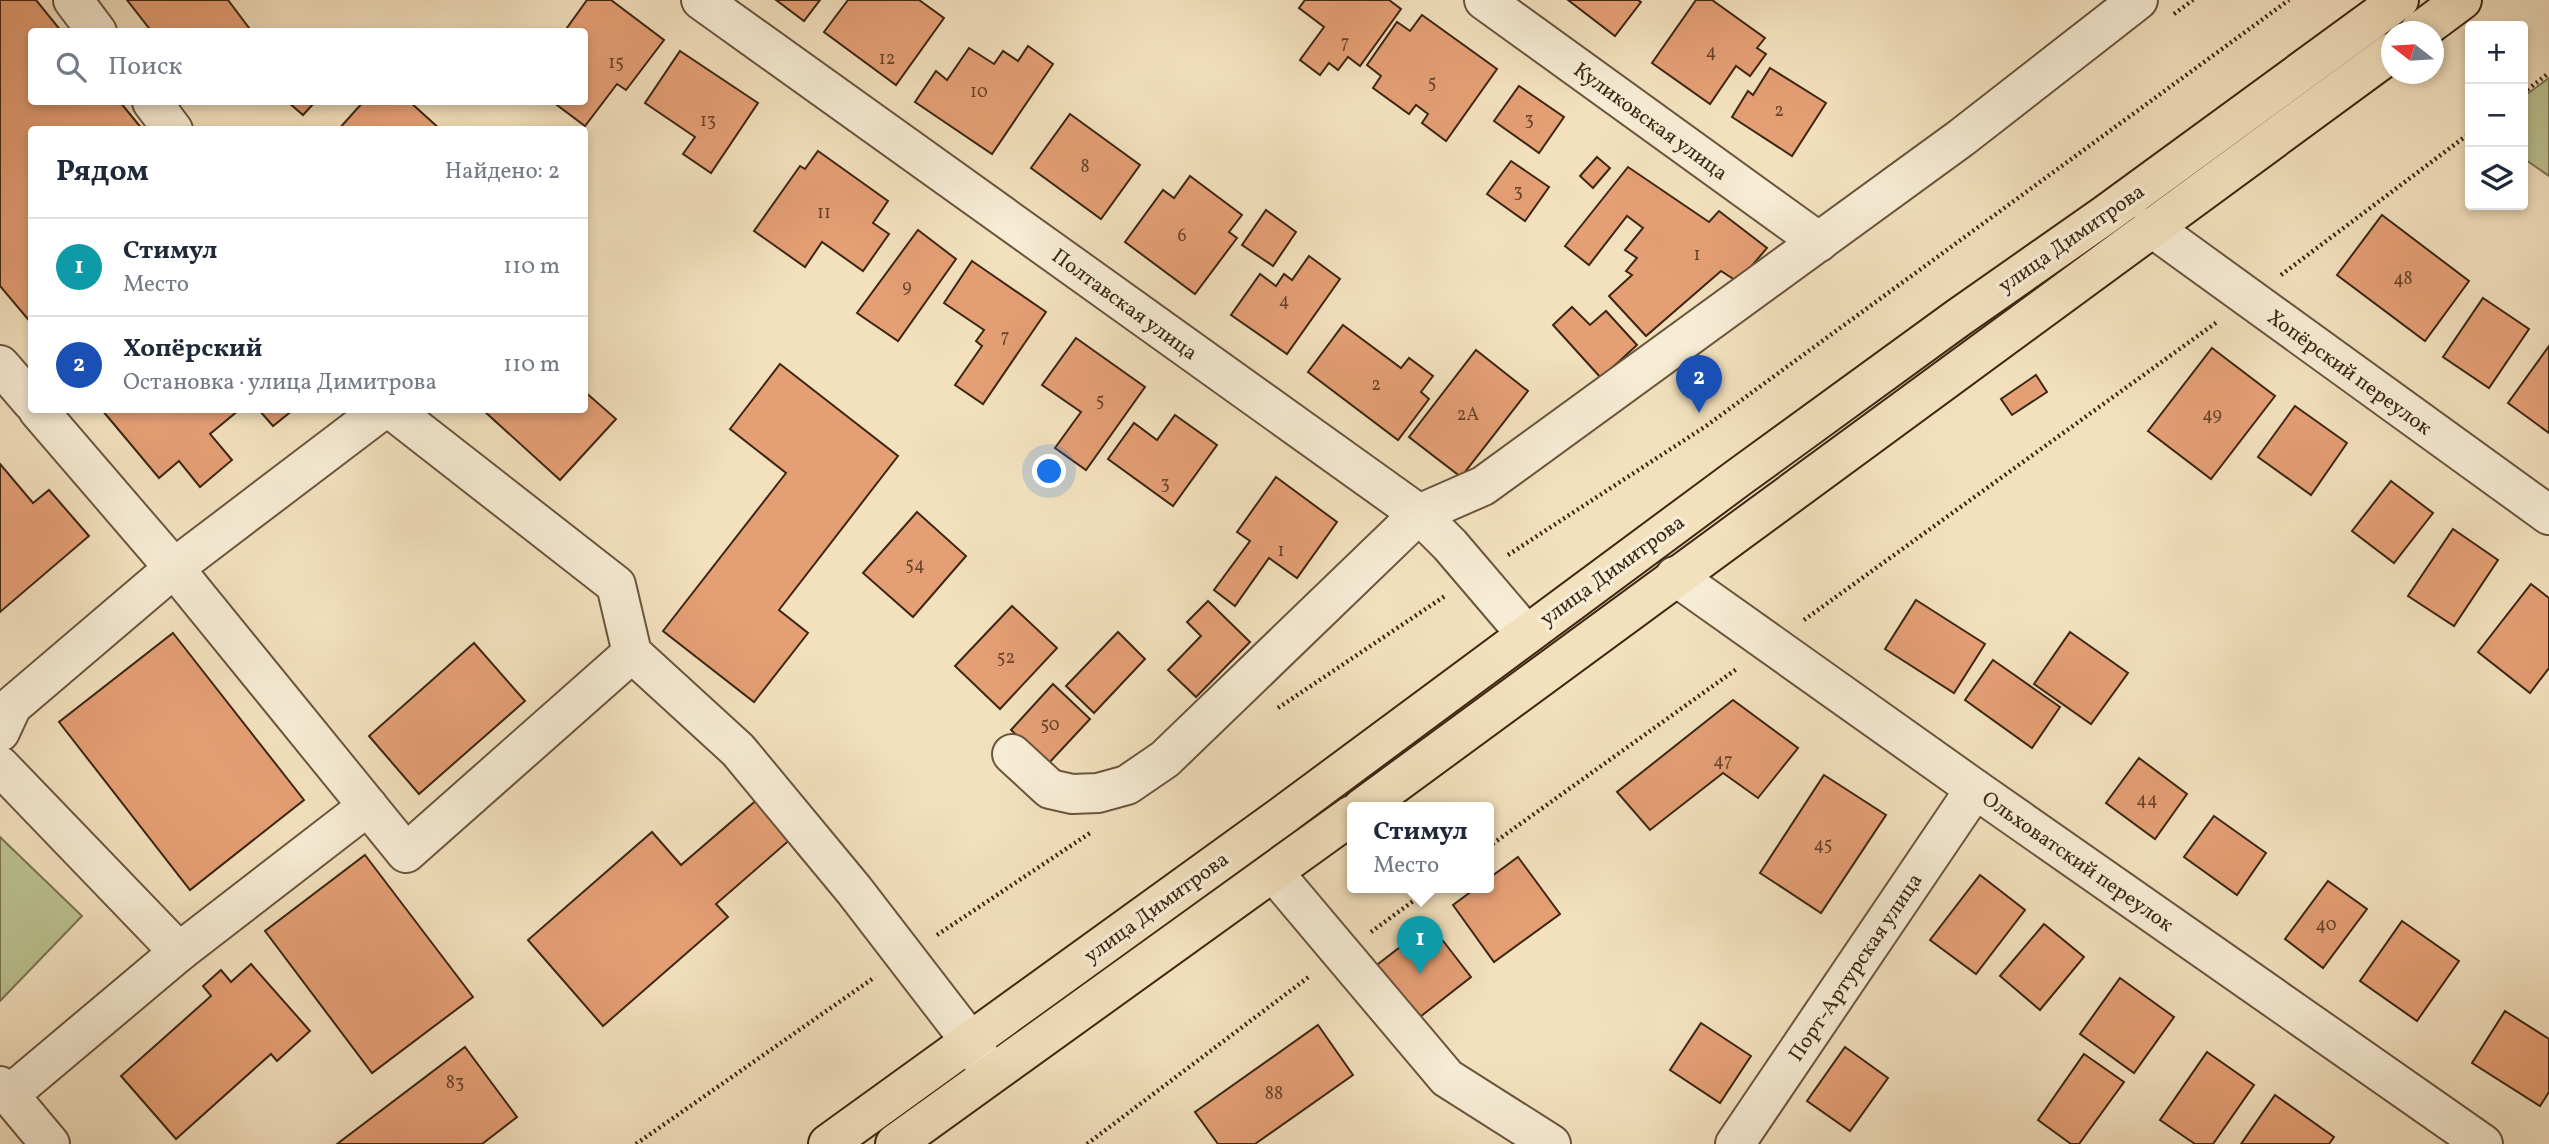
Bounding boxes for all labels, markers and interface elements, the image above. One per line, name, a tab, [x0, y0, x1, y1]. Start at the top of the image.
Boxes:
north arrow	[2381, 21, 2444, 84]
map controls	[2465, 21, 2528, 210]
button: +	[2465, 21, 2528, 84]
search box	[28, 28, 588, 105]
house number: 7	[1341, 31, 1349, 56]
house number: 4	[1706, 40, 1716, 65]
house number: 12	[879, 47, 895, 72]
icon: search	[52, 48, 90, 86]
text: Поиск	[108, 49, 182, 85]
house number: 15	[608, 51, 624, 76]
street label: Куликовская улица	[1567, 56, 1733, 188]
house number: 5	[1428, 71, 1436, 96]
house number: 10	[970, 80, 988, 105]
button: −	[2465, 84, 2528, 147]
house number: 2	[1774, 99, 1784, 124]
house number: 3	[1524, 108, 1534, 133]
house number: 13	[700, 109, 716, 134]
button: layers	[2465, 147, 2528, 210]
text: Рядом	[56, 151, 149, 193]
house number: 8	[1080, 155, 1090, 180]
text: Найдено: 2	[445, 156, 560, 188]
street label: улица Димитрова	[1993, 178, 2151, 301]
house number: 3	[1513, 180, 1523, 205]
house number: 11	[817, 201, 831, 226]
house number: 6	[1177, 224, 1187, 249]
text: Стимул	[123, 233, 218, 269]
street label: Полтавская улица	[1045, 242, 1203, 368]
house number: 1	[1694, 243, 1700, 268]
text: 1	[74, 251, 84, 283]
text: 110 m	[503, 251, 560, 283]
house number: 48	[2393, 267, 2413, 292]
text: Место	[123, 269, 189, 301]
house number: 9	[902, 275, 912, 300]
house number: 4	[1279, 289, 1289, 314]
street label: Хопёрский переулок	[2261, 304, 2437, 443]
house number: 7	[1001, 325, 1009, 350]
text: Хопёрский	[123, 331, 262, 367]
text: 2	[73, 349, 85, 381]
text: 110 m	[503, 349, 560, 381]
pin: 2	[1676, 355, 1722, 413]
text: Остановка · улица Димитрова	[123, 367, 437, 399]
house number: 2	[1371, 373, 1381, 398]
house number: 5	[1096, 389, 1104, 414]
house number: 2А	[1457, 403, 1479, 428]
house number: 49	[2202, 403, 2222, 428]
your location	[1032, 454, 1066, 488]
house number: 3	[1160, 472, 1170, 497]
street label: улица Димитрова	[1535, 509, 1691, 634]
house number: 1	[1278, 539, 1284, 564]
house number: 54	[905, 553, 925, 578]
house number: 52	[997, 646, 1015, 671]
house number: 50	[1040, 713, 1060, 738]
house number: 47	[1713, 749, 1733, 774]
street label: Ольховатский переулок	[1975, 785, 2179, 940]
house number: 44	[2136, 788, 2158, 813]
popup	[1347, 802, 1494, 893]
text: Стимул	[1373, 814, 1468, 850]
house number: 45	[1814, 833, 1832, 858]
street label: улица Димитрова	[1079, 846, 1235, 971]
text: Место	[1373, 850, 1439, 882]
street label: Порт-Артурская улица	[1782, 868, 1930, 1068]
house number: 40	[2315, 913, 2337, 938]
pin: 1	[1397, 916, 1443, 974]
house number: 83	[446, 1071, 464, 1096]
house number: 88	[1265, 1082, 1283, 1107]

